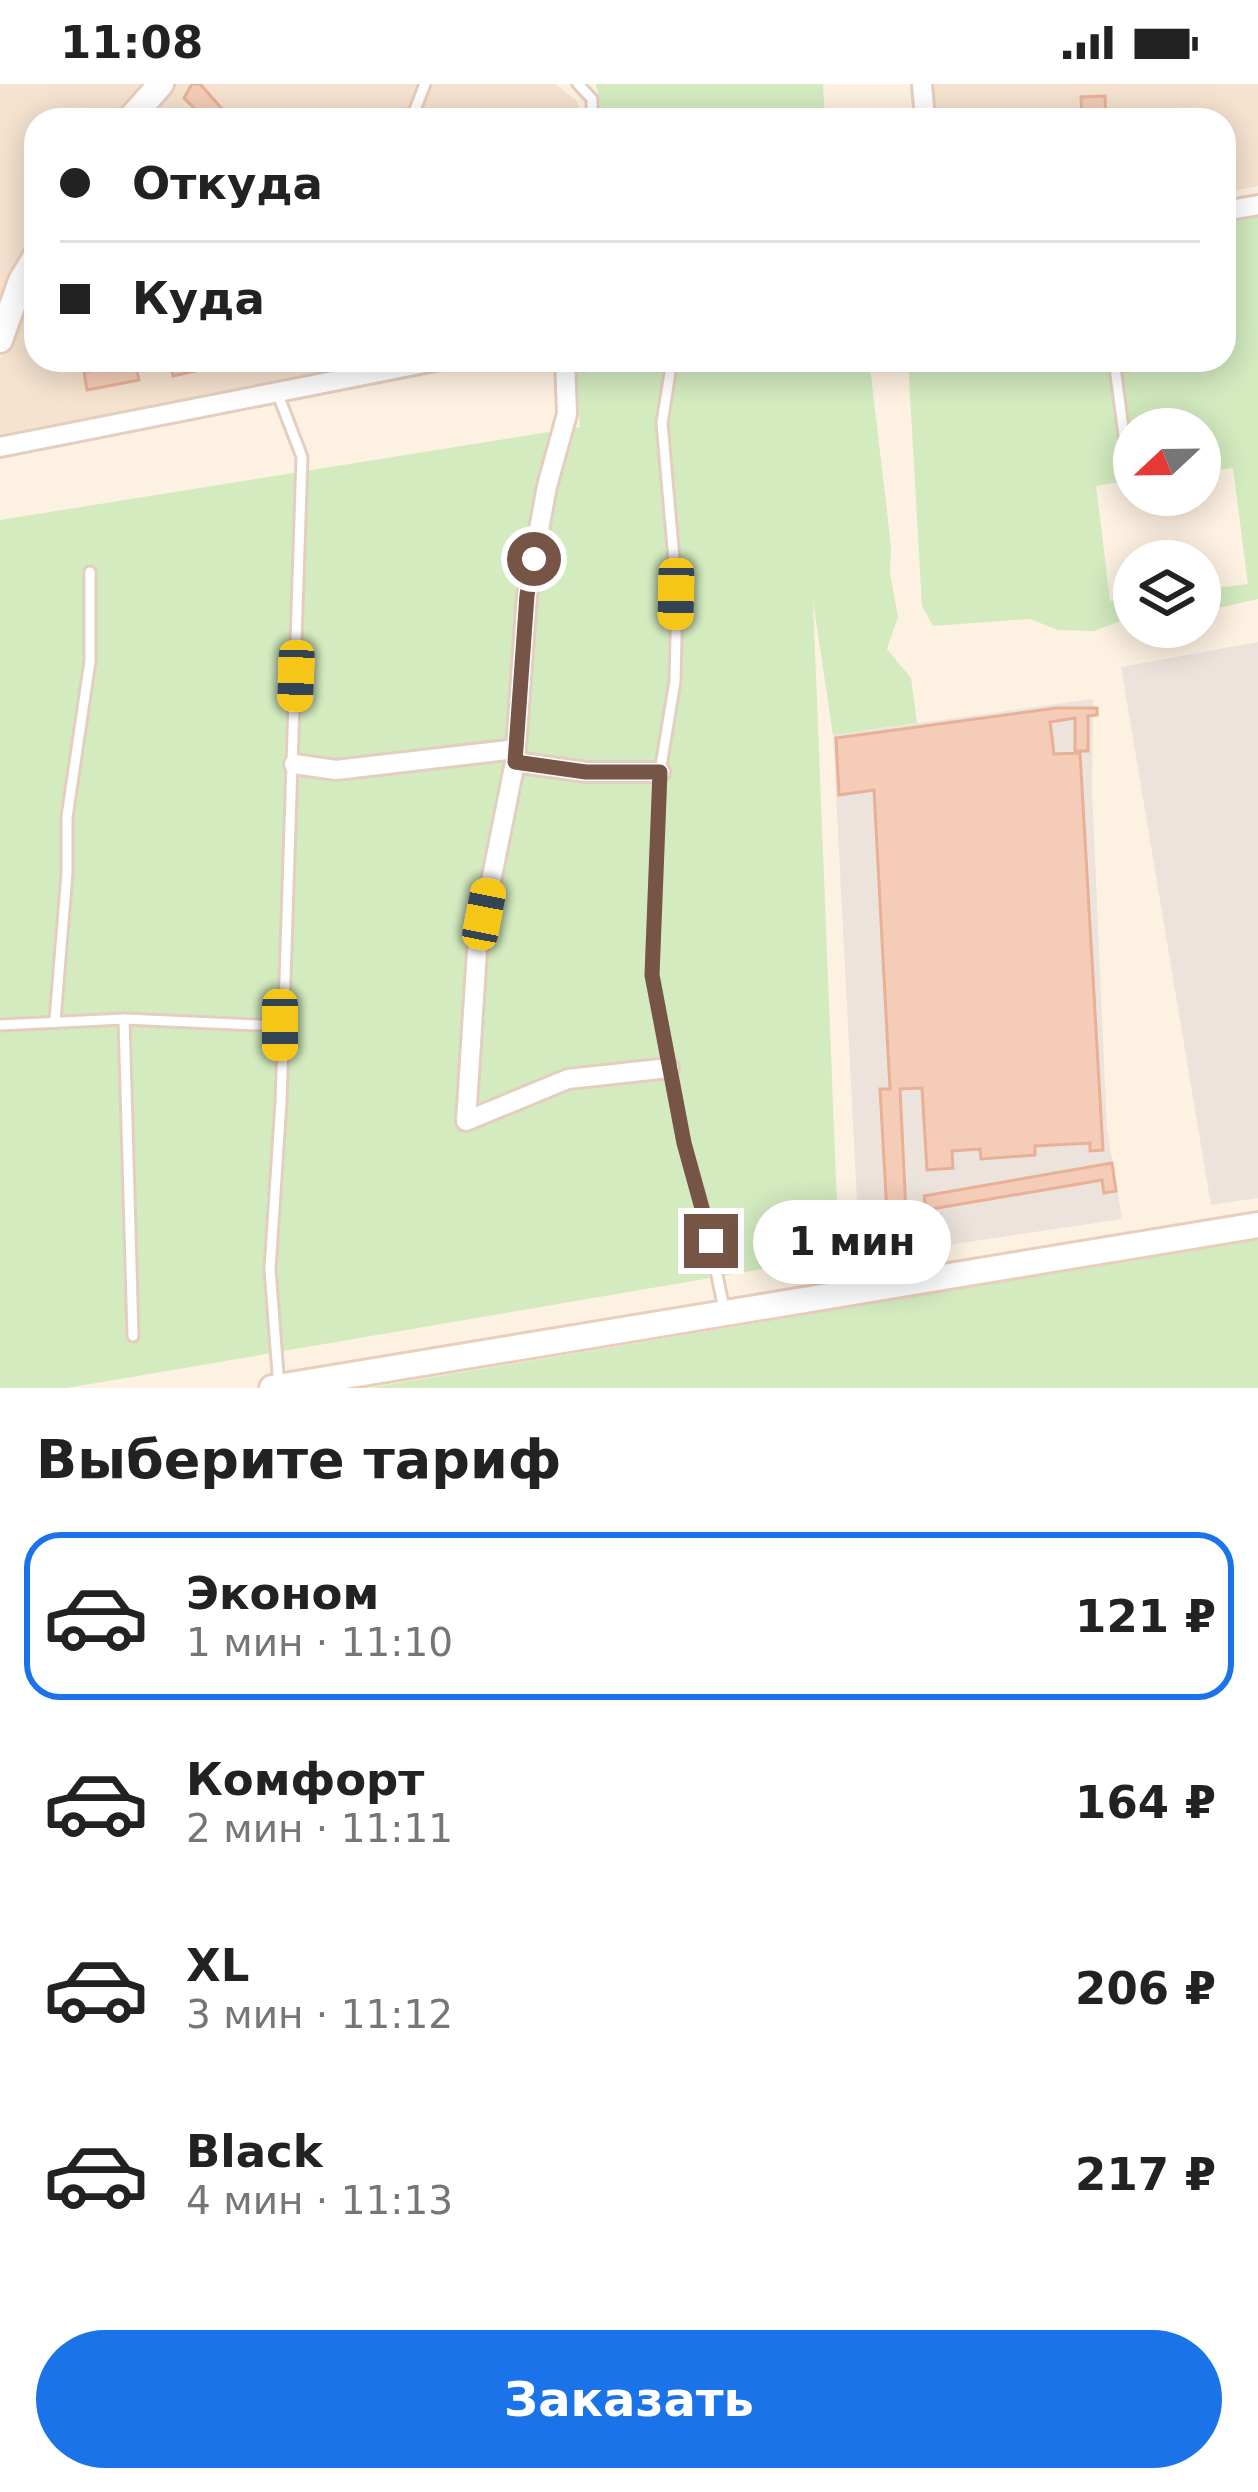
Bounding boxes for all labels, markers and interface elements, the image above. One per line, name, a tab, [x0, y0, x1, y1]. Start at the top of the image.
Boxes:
text: 11:08	[60, 16, 203, 69]
text: Откуда	[132, 157, 323, 210]
text: Куда	[132, 272, 265, 325]
north arrow	[1113, 408, 1221, 516]
map controls	[1113, 408, 1221, 648]
route start	[507, 532, 561, 586]
button: layers	[1113, 540, 1221, 648]
car	[657, 558, 695, 630]
car	[277, 639, 315, 713]
car	[459, 875, 509, 953]
car	[262, 989, 298, 1061]
callout: 1 мин	[753, 1199, 951, 1283]
route end	[684, 1214, 738, 1268]
text: 1 мин	[789, 1219, 915, 1264]
text: Выберите тариф	[36, 1428, 561, 1491]
icon: car	[42, 1562, 150, 1670]
text: Эконом	[186, 1567, 379, 1620]
text: 121 ₽	[1075, 1590, 1216, 1643]
text: 1 мин · 11:10	[186, 1620, 453, 1665]
icon: car	[42, 1748, 150, 1856]
text: Комфорт	[186, 1753, 424, 1806]
text: 164 ₽	[1075, 1776, 1216, 1829]
text: 2 мин · 11:11	[186, 1806, 453, 1851]
icon: car	[42, 1934, 150, 2042]
text: XL	[186, 1939, 249, 1992]
text: 206 ₽	[1075, 1962, 1216, 2015]
text: 3 мин · 11:12	[186, 1992, 453, 2037]
icon: car	[42, 2120, 150, 2228]
text: Black	[186, 2125, 323, 2178]
text: 217 ₽	[1075, 2148, 1216, 2201]
text: 4 мин · 11:13	[186, 2178, 453, 2223]
button: Заказать	[36, 2330, 1222, 2468]

